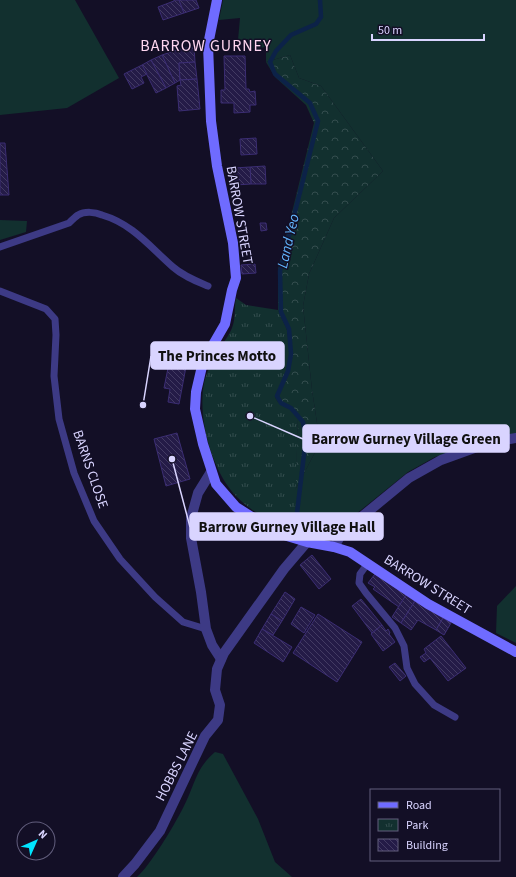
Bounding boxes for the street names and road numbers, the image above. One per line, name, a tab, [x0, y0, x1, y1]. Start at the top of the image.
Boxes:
street label: BARROW STREET	[221, 164, 258, 266]
street label: BARNS CLOSE	[67, 427, 113, 511]
street label: BARROW STREET	[380, 550, 475, 620]
street label: HOBBS LANE	[151, 728, 203, 805]

